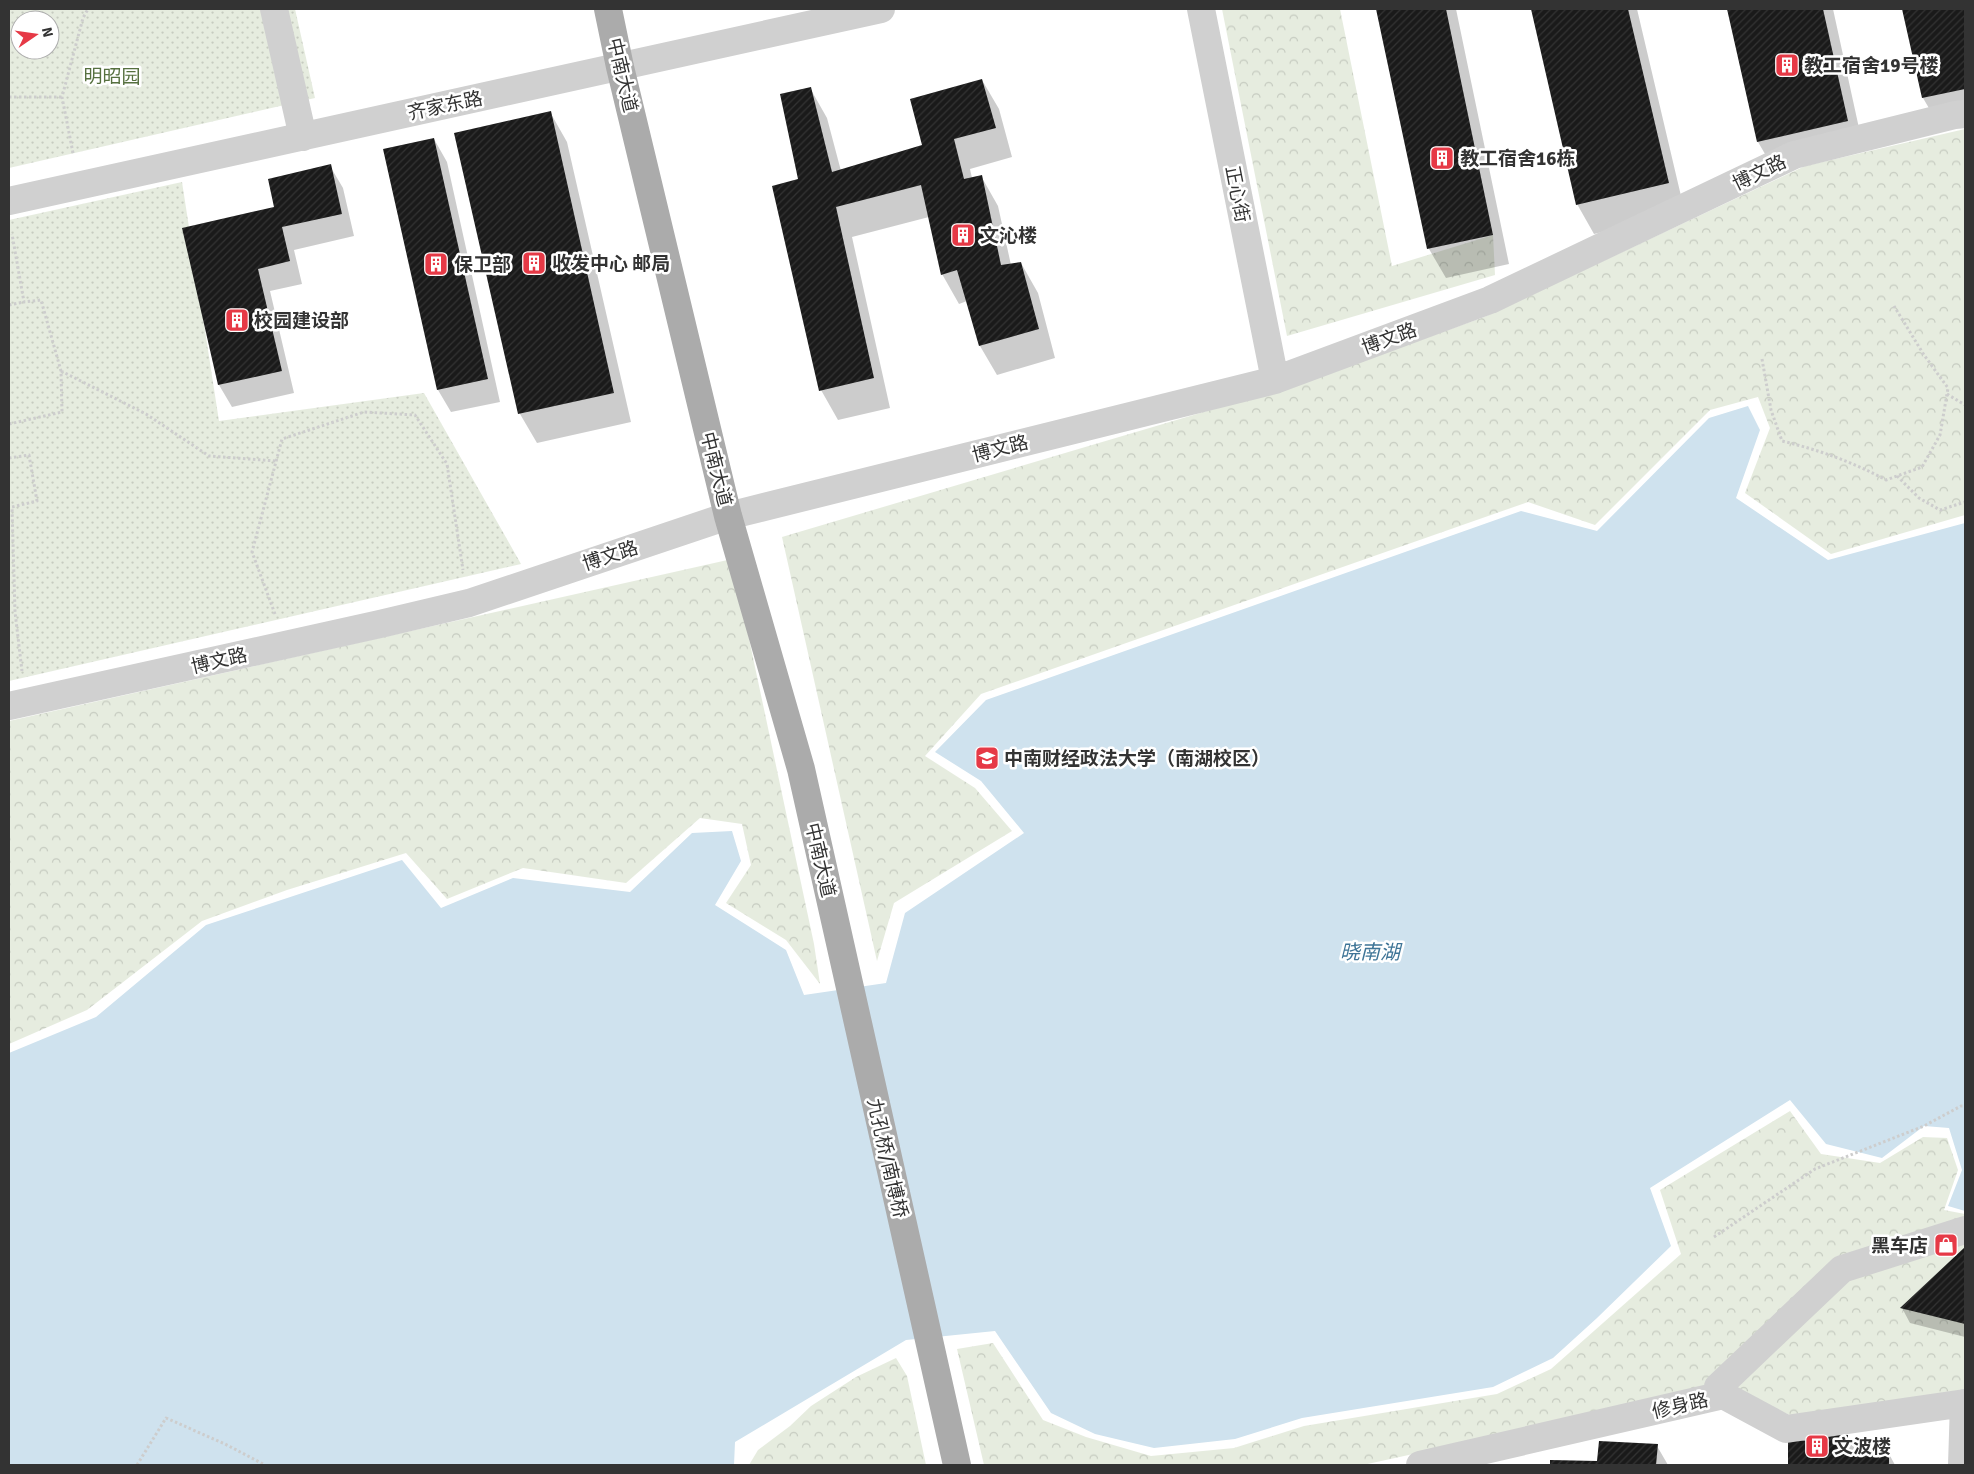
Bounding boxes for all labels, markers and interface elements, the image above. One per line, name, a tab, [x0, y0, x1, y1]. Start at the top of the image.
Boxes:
north arrow	[10, 10, 60, 60]
text: N	[38, 26, 57, 39]
street label: 中南大道	[602, 35, 642, 115]
building icon: 教工宿舍19号楼	[1774, 52, 1800, 78]
place label: 教工宿舍19号楼	[1804, 54, 1939, 78]
park label: 明昭园	[83, 65, 141, 89]
street label: 齐家东路	[406, 86, 485, 126]
building icon: 教工宿舍16栋	[1429, 145, 1455, 171]
place label: 教工宿舍16栋	[1460, 147, 1576, 171]
street label: 博文路	[1729, 150, 1790, 196]
street label: 正心街	[1220, 164, 1254, 224]
building icon: 文沁楼	[950, 222, 976, 248]
place label: 文沁楼	[980, 224, 1037, 248]
building icon: 收发中心 邮局	[521, 250, 547, 276]
building icon: 保卫部	[423, 251, 449, 277]
place label: 收发中心 邮局	[552, 252, 670, 276]
place label: 保卫部	[454, 253, 511, 277]
building icon: 校园建设部	[224, 307, 250, 333]
place label: 校园建设部	[254, 309, 349, 333]
street label: 博文路	[1358, 318, 1420, 360]
street label: 中南大道	[695, 429, 737, 509]
street label: 博文路	[970, 430, 1031, 468]
street label: 博文路	[579, 536, 641, 576]
street label: 博文路	[189, 643, 250, 679]
school or university icon: 中南财经政法大学（南湖校区）	[974, 745, 1000, 771]
place label: 中南财经政法大学（南湖校区）	[1004, 747, 1270, 771]
street label: 中南大道	[800, 820, 840, 900]
water label: 晓南湖	[1340, 940, 1403, 965]
street label: 九孔桥/南博桥	[862, 1096, 912, 1220]
shop icon: 黑车店	[1933, 1232, 1959, 1258]
place label: 黑车店	[1871, 1234, 1928, 1258]
street label: 修身路	[1650, 1388, 1711, 1424]
building icon: 文波楼	[1804, 1433, 1830, 1459]
place label: 文波楼	[1834, 1435, 1891, 1459]

